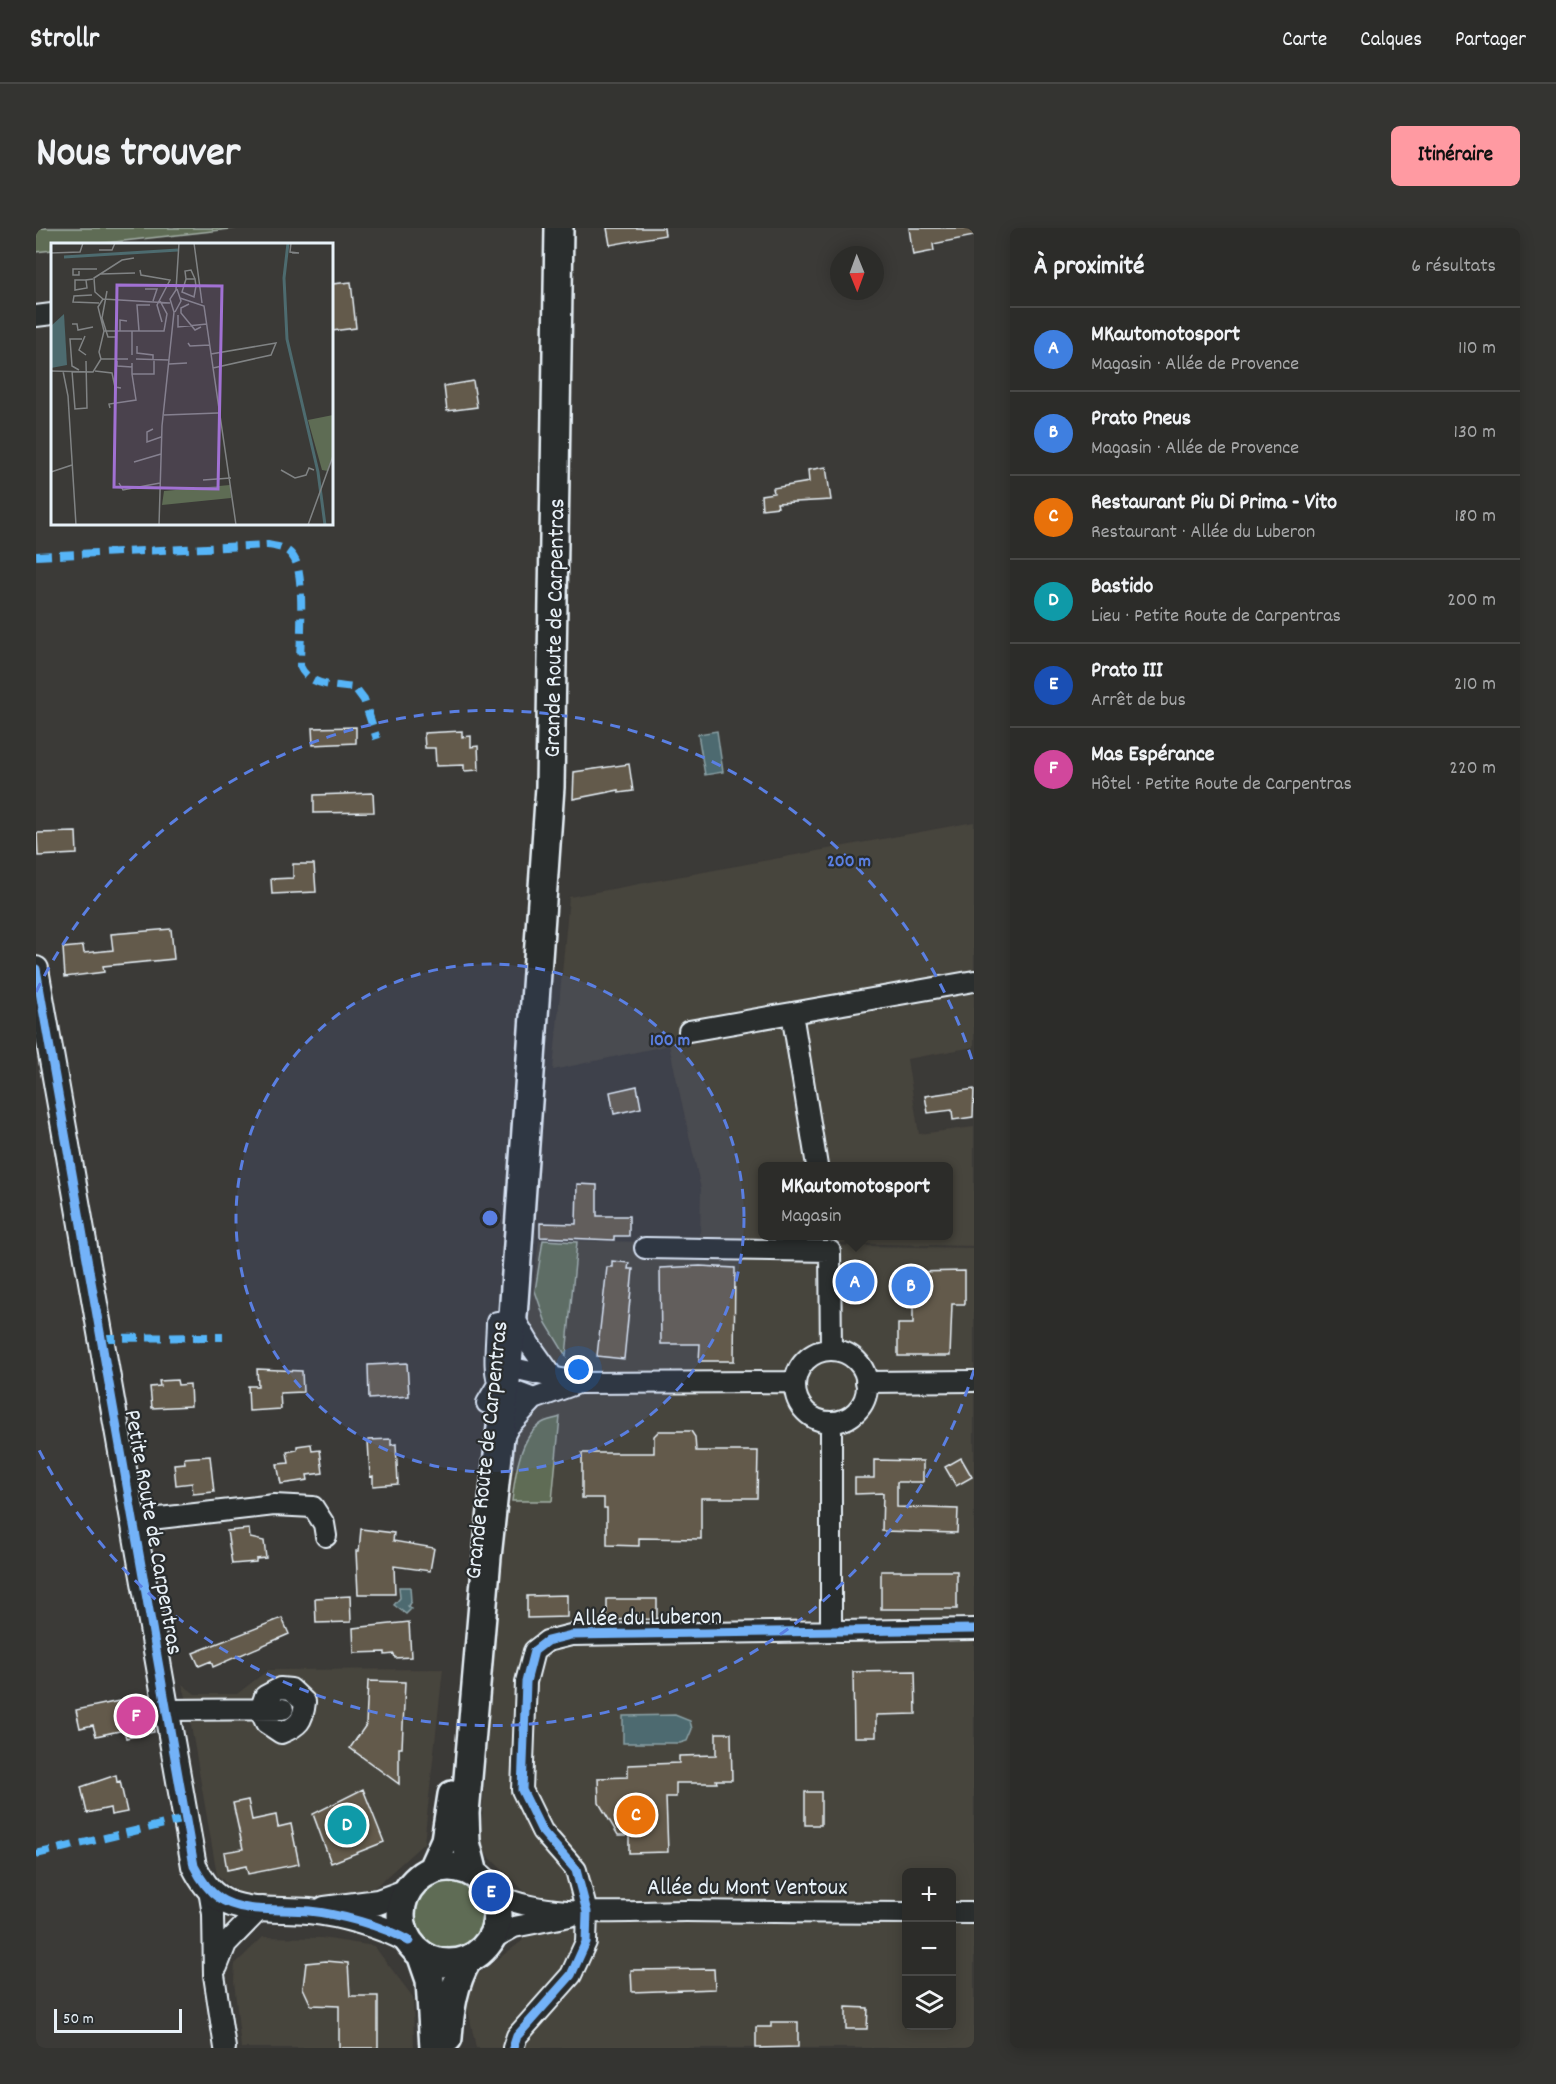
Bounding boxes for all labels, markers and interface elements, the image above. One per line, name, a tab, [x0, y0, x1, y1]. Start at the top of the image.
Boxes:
text: Strollr	[30, 21, 99, 61]
text: Carte	[1282, 26, 1327, 56]
text: Calques	[1360, 26, 1422, 56]
text: Partager	[1455, 26, 1526, 56]
text: Nous trouver	[36, 126, 240, 186]
button: Itinéraire	[1391, 126, 1520, 186]
inset map	[51, 243, 333, 525]
north arrow	[830, 246, 884, 300]
text: À proximité	[1034, 249, 1144, 286]
text: 6 résultats	[1411, 253, 1496, 281]
text: MKautomotosport	[1091, 320, 1240, 351]
text: A	[1048, 335, 1059, 363]
text: 110 m	[1458, 335, 1496, 363]
text: Magasin · Allée de Provence	[1091, 351, 1299, 379]
text: Prato Pneus	[1091, 404, 1191, 435]
text: B	[1049, 419, 1058, 447]
text: 130 m	[1454, 419, 1496, 447]
text: Magasin · Allée de Provence	[1091, 435, 1299, 463]
text: Restaurant Piu Di Prima - Vito	[1091, 488, 1337, 519]
street label: Grande Route de Carpentras	[537, 498, 575, 758]
text: C	[1049, 503, 1058, 531]
text: 180 m	[1454, 503, 1496, 531]
text: Restaurant · Allée du Luberon	[1091, 519, 1315, 547]
text: Bastido	[1091, 572, 1153, 603]
text: D	[1048, 587, 1059, 615]
text: 200 m	[1447, 587, 1496, 615]
text: Lieu · Petite Route de Carpentras	[1091, 603, 1341, 631]
text: Prato III	[1091, 656, 1163, 687]
text: E	[1049, 671, 1058, 699]
text: 210 m	[1454, 671, 1496, 699]
text: Arrêt de bus	[1091, 687, 1186, 715]
text: Mas Espérance	[1091, 740, 1215, 771]
text: F	[1049, 755, 1058, 783]
text: 220 m	[1449, 755, 1496, 783]
text: Hôtel · Petite Route de Carpentras	[1091, 771, 1352, 799]
text: 200 m	[827, 850, 871, 875]
text: 100 m	[650, 1029, 690, 1054]
popup	[758, 1162, 953, 1240]
text: MKautomotosport	[781, 1172, 930, 1203]
text: Magasin	[781, 1203, 842, 1231]
centre of rings	[480, 1208, 500, 1228]
pin: A	[836, 1260, 874, 1304]
pin: B	[892, 1264, 930, 1308]
street label: Grande Route de Carpentras	[458, 1320, 518, 1581]
your location	[564, 1355, 593, 1384]
street label: Petite Route de Carpentras	[114, 1407, 190, 1658]
street label: Allée du Luberon	[572, 1601, 722, 1637]
pin: F	[116, 1694, 156, 1738]
pin: C	[616, 1792, 656, 1838]
pin: D	[328, 1802, 366, 1848]
map controls	[902, 1868, 956, 2030]
button: +	[902, 1868, 956, 1922]
pin: E	[472, 1870, 510, 1914]
street label: Allée du Mont Ventoux	[647, 1872, 847, 1906]
button: −	[902, 1922, 956, 1976]
button: layers	[902, 1976, 956, 2030]
scale bar	[54, 2006, 182, 2034]
text: 50 m	[63, 2008, 94, 2031]

